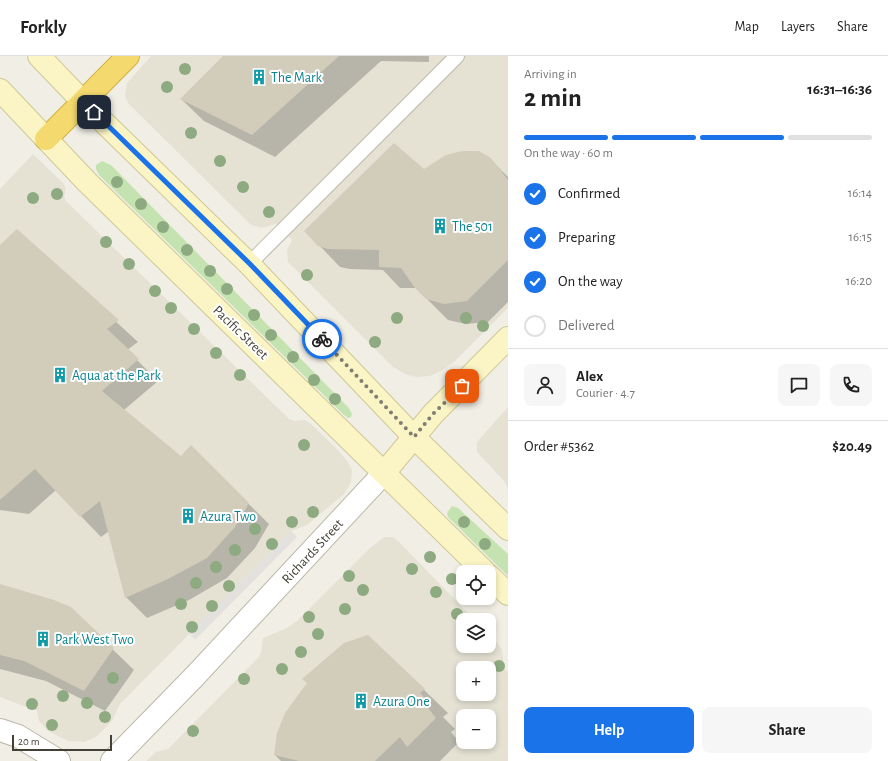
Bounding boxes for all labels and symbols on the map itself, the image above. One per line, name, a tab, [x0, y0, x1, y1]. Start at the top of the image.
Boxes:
building icon: The Mark	[250, 68, 268, 86]
place label: The Mark	[271, 71, 323, 85]
pin	[77, 95, 111, 129]
building icon: The 501	[431, 217, 449, 235]
place label: The 501	[452, 220, 493, 234]
street label: Pacific Street	[210, 303, 271, 363]
courier	[302, 319, 342, 359]
building icon: Aqua at the Park	[51, 366, 69, 384]
place label: Aqua at the Park	[72, 369, 161, 383]
pin	[445, 369, 479, 403]
building icon: Azura Two	[179, 507, 197, 525]
place label: Azura Two	[200, 510, 256, 524]
street label: Richards Street	[280, 516, 346, 587]
building icon: Park West Two	[34, 630, 52, 648]
place label: Park West Two	[55, 633, 134, 647]
building icon: Azura One	[352, 692, 370, 710]
place label: Azura One	[373, 695, 430, 709]
scale bar	[12, 733, 112, 752]

